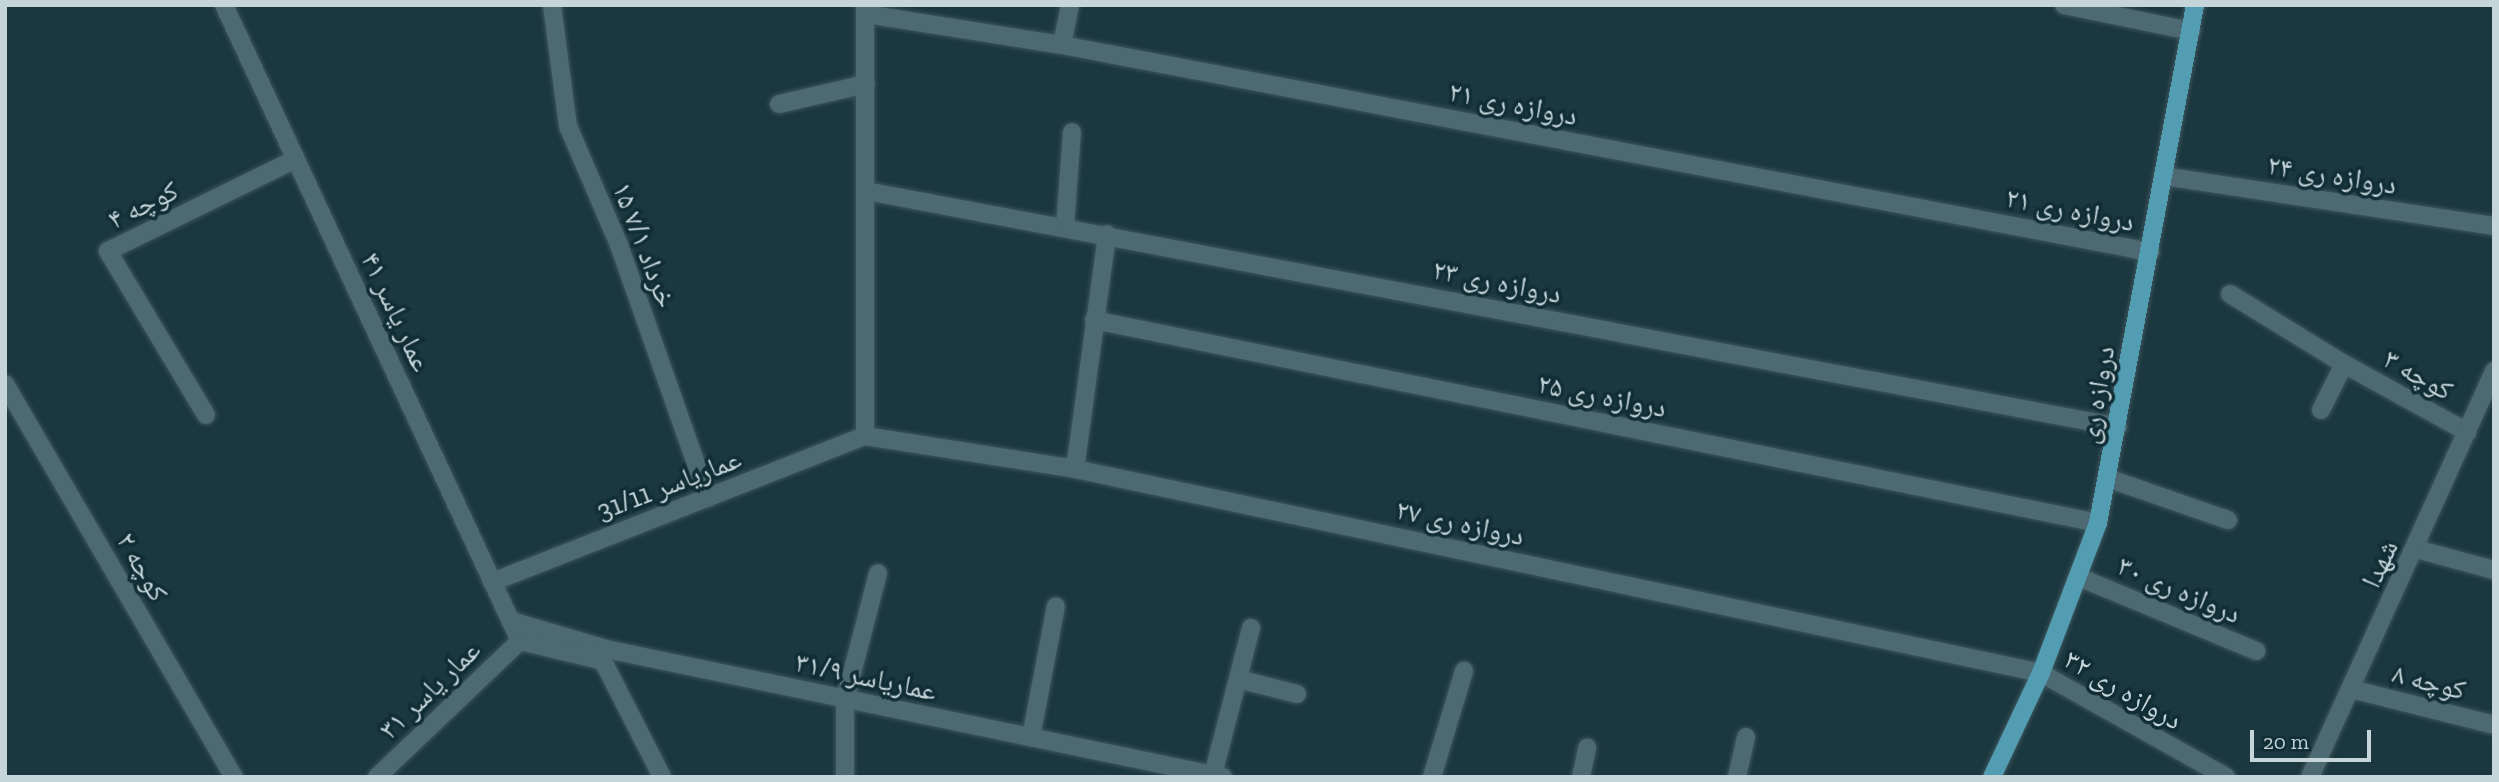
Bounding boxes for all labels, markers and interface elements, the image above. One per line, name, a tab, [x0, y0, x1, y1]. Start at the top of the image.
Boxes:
street label: دروازه ری ۲۱	[1446, 75, 1580, 133]
street label: دروازه ری ۲۴	[2265, 148, 2399, 202]
street label: کوچه ۴	[102, 174, 184, 236]
street label: ۱۵ خرداد ۷/۱	[605, 178, 683, 312]
street label: دروازه ری ۲۱	[2003, 181, 2137, 239]
street label: عمار یاسر ۴۱	[354, 247, 438, 377]
street label: دروازه ری ۲۳	[1430, 253, 1564, 311]
street label: کوچه ۳	[2377, 342, 2459, 408]
street label: دروازه ری	[2072, 343, 2122, 447]
street label: دروازه ری ۲۵	[1535, 367, 1669, 425]
street label: عماریاسر 31/11	[592, 442, 746, 528]
street label: دروازه ری ۲۷	[1393, 493, 1527, 553]
street label: کوچه ۲	[109, 527, 175, 607]
street label: شهدا	[2354, 535, 2406, 593]
street label: دروازه ری ۳۰	[2112, 549, 2246, 631]
street label: عمار یاسر ۳۱	[372, 634, 488, 746]
street label: دروازه ری ۳۲	[2058, 643, 2188, 737]
street label: عماریاسر ۳۱/۹	[792, 646, 940, 708]
street label: کوچه ۸	[2389, 657, 2469, 707]
scale bar	[2254, 716, 2375, 760]
text: 20 m	[2263, 729, 2309, 754]

